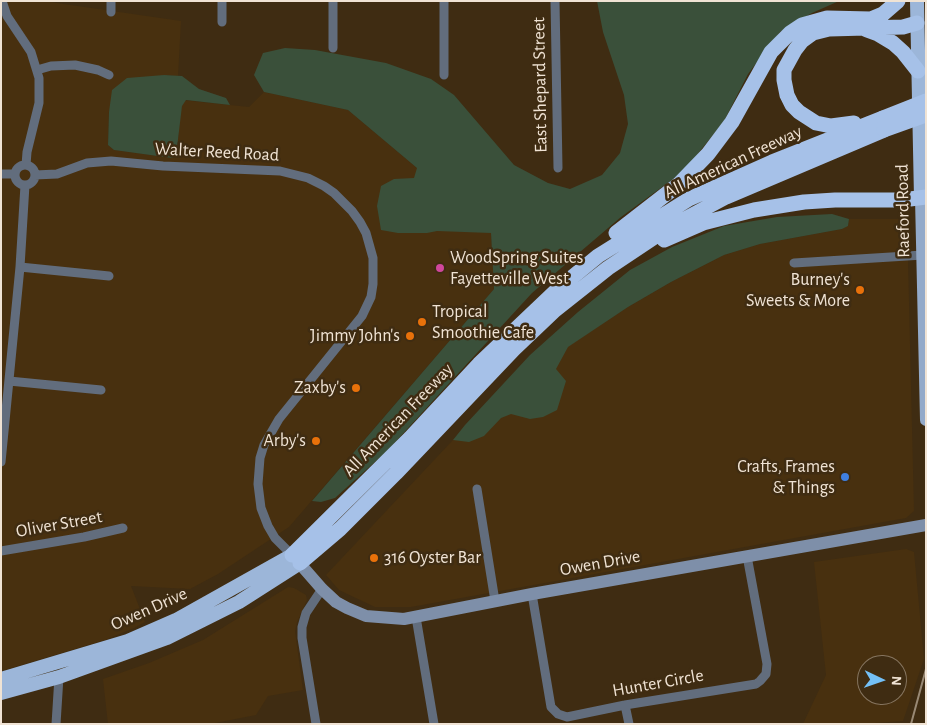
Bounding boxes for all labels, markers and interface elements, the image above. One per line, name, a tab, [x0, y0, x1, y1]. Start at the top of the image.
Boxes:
street label: East Shepard Street	[528, 17, 552, 153]
street label: All American Freeway	[661, 121, 805, 203]
street label: Walter Reed Road	[154, 138, 280, 166]
street label: Raeford Road	[891, 164, 915, 258]
place label: WoodSpring Suites Fayetteville West	[450, 247, 583, 290]
marker: WoodSpring Suites Fayetteville West	[434, 262, 446, 274]
place label: Burney's Sweets & More	[746, 269, 850, 312]
marker: Burney's Sweets & More	[854, 284, 866, 296]
place label: Tropical Smoothie Cafe	[432, 301, 534, 344]
marker: Tropical Smoothie Cafe	[416, 316, 428, 328]
place label: Jimmy John's	[310, 325, 400, 347]
marker: Jimmy John's	[404, 330, 416, 342]
street label: All American Freeway	[338, 359, 458, 481]
place label: Zaxby's	[294, 377, 346, 399]
marker: Zaxby's	[350, 382, 362, 394]
place label: Arby's	[264, 430, 306, 452]
marker: Arby's	[310, 435, 322, 447]
place label: Crafts, Frames & Things	[737, 456, 835, 498]
marker: Crafts, Frames & Things	[839, 471, 851, 483]
street label: Oliver Street	[14, 506, 104, 542]
street label: Owen Drive	[558, 545, 642, 581]
place label: 316 Oyster Bar	[384, 547, 481, 569]
marker: 316 Oyster Bar	[368, 552, 380, 564]
street label: Owen Drive	[107, 583, 191, 635]
north arrow	[857, 655, 907, 705]
street label: Hunter Circle	[611, 664, 705, 702]
text: N	[889, 675, 903, 686]

